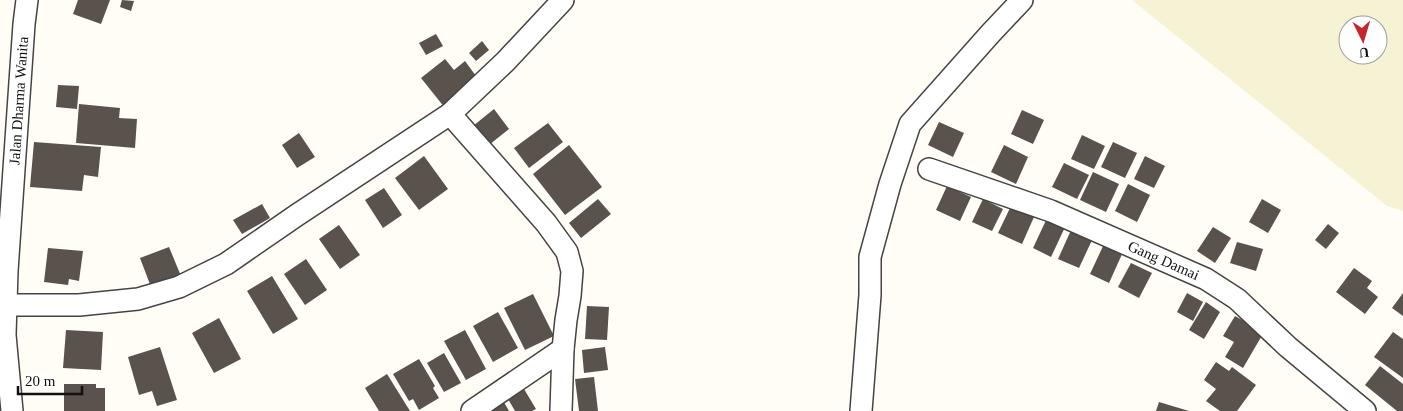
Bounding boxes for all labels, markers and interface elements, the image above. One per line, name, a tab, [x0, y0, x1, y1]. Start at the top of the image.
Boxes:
north arrow	[1338, 15, 1388, 65]
street label: Jalan Dharma Wanita	[6, 36, 31, 165]
text: U	[1358, 45, 1370, 60]
street label: Gang Damai	[1125, 238, 1202, 283]
scale bar	[18, 364, 81, 396]
text: 20 m	[25, 373, 56, 389]

